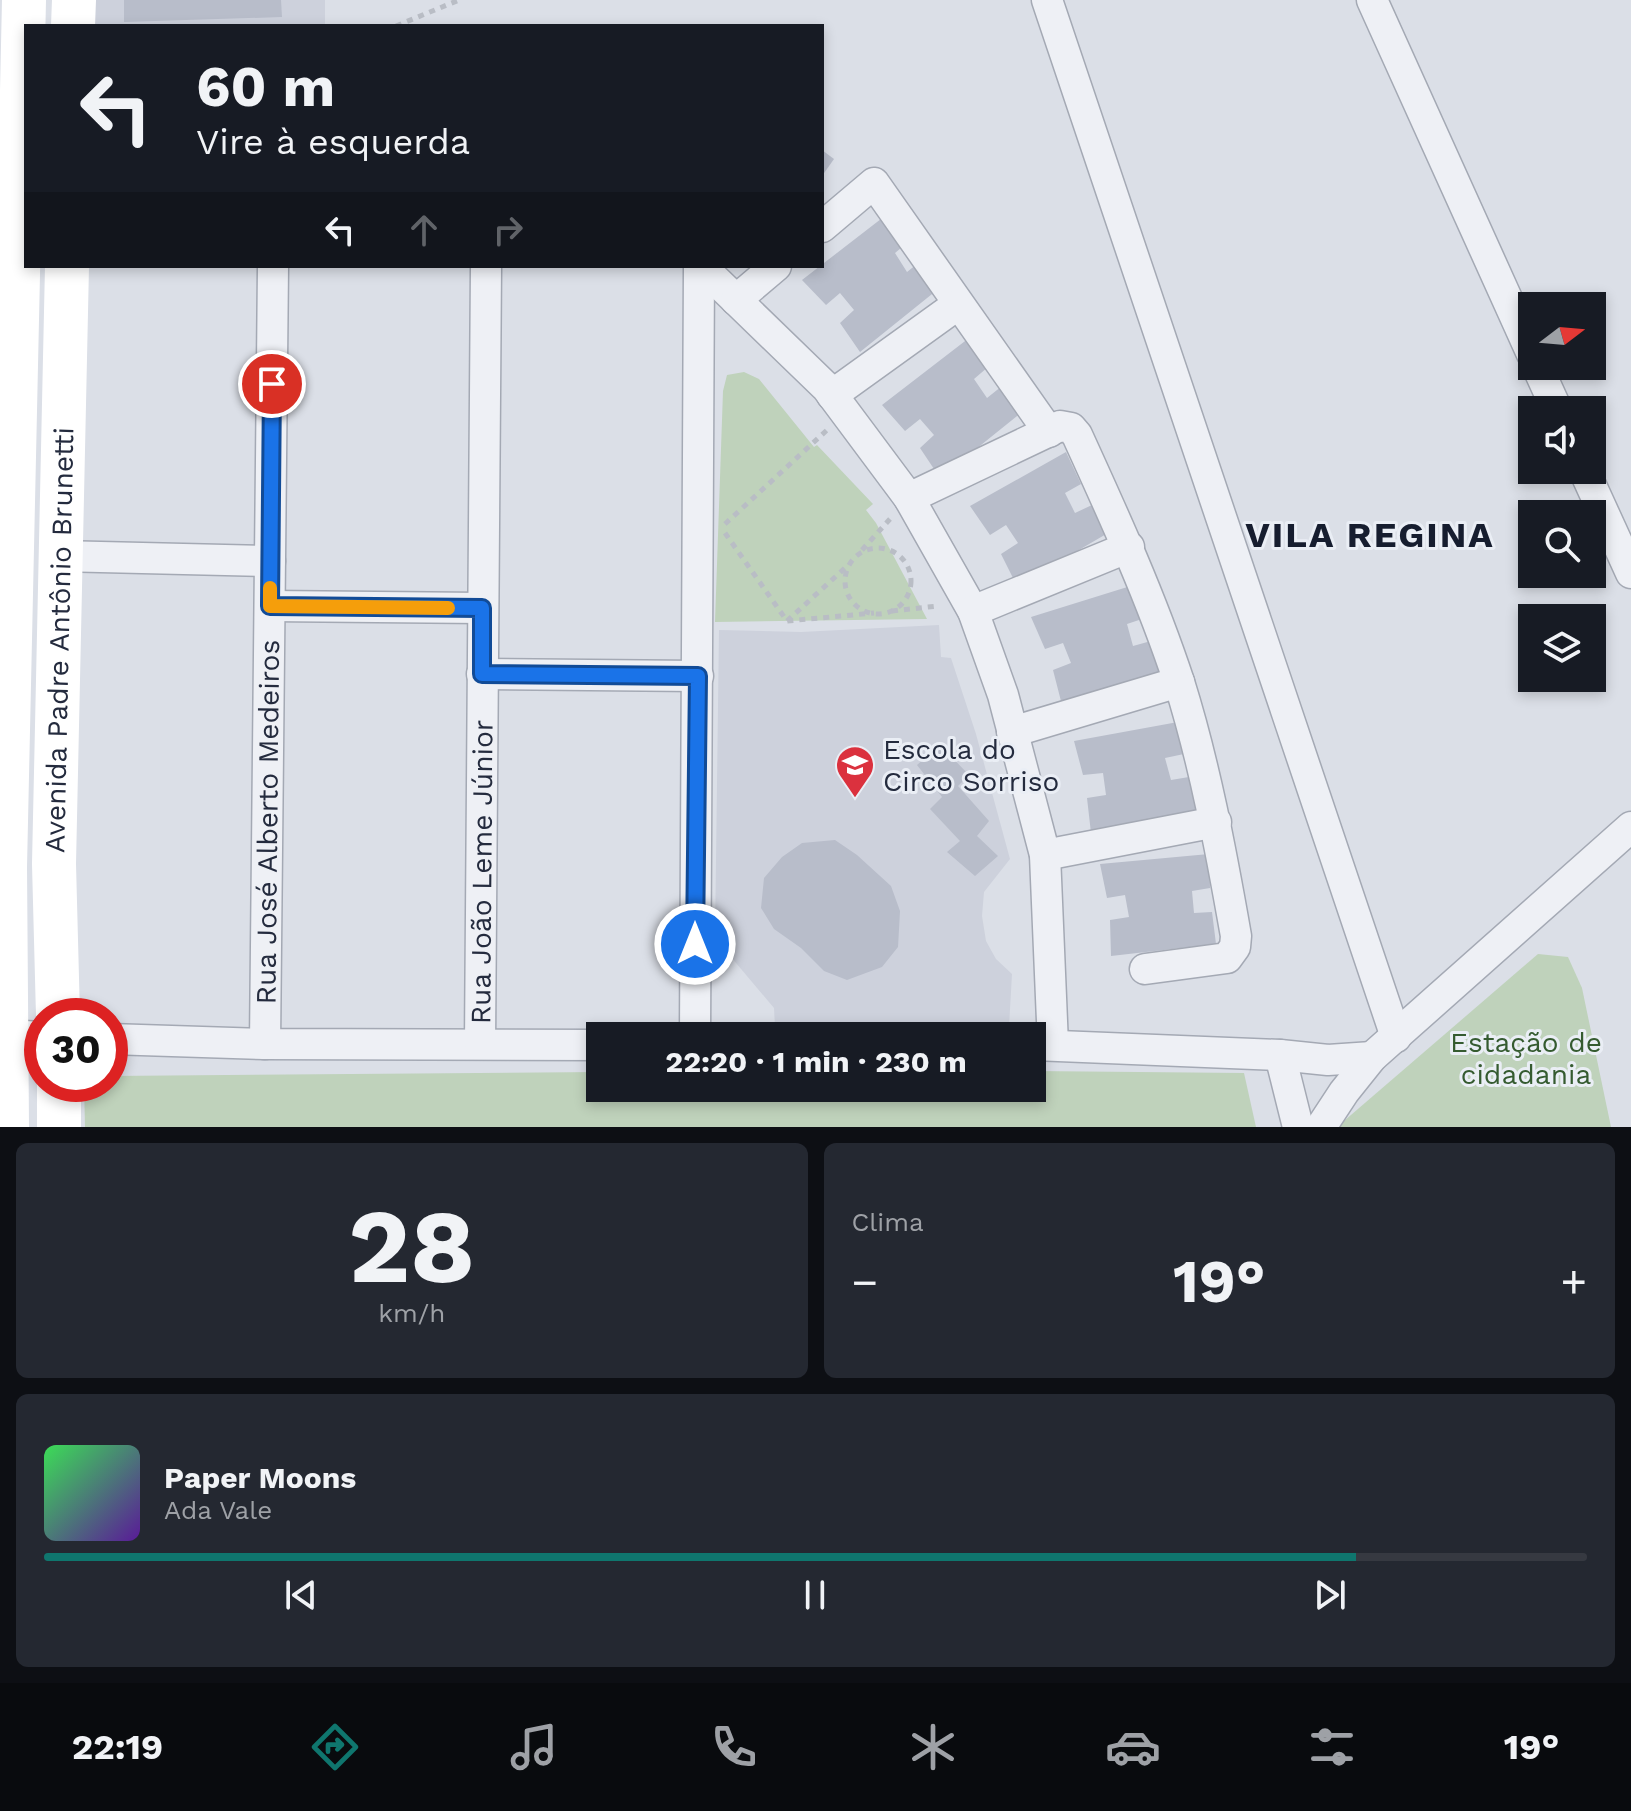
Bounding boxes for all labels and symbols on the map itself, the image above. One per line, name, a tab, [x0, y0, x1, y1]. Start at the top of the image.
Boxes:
north arrow	[1518, 292, 1606, 380]
pin	[238, 350, 306, 418]
street label: Avenida Padre Antônio Brunetti	[38, 427, 80, 853]
district label: VILA REGINA	[1245, 514, 1495, 556]
street label: Rua José Alberto Medeiros	[249, 640, 286, 1004]
street label: Rua João Leme Júnior	[464, 720, 499, 1024]
place label: Escola do Circo Sorriso	[883, 733, 1059, 798]
school or university icon: Escola do Circo Sorriso	[834, 744, 876, 799]
position arrow	[653, 902, 737, 986]
speed limit sign: 30	[24, 998, 128, 1102]
park label: Estação de cidadania	[1450, 1026, 1602, 1091]

